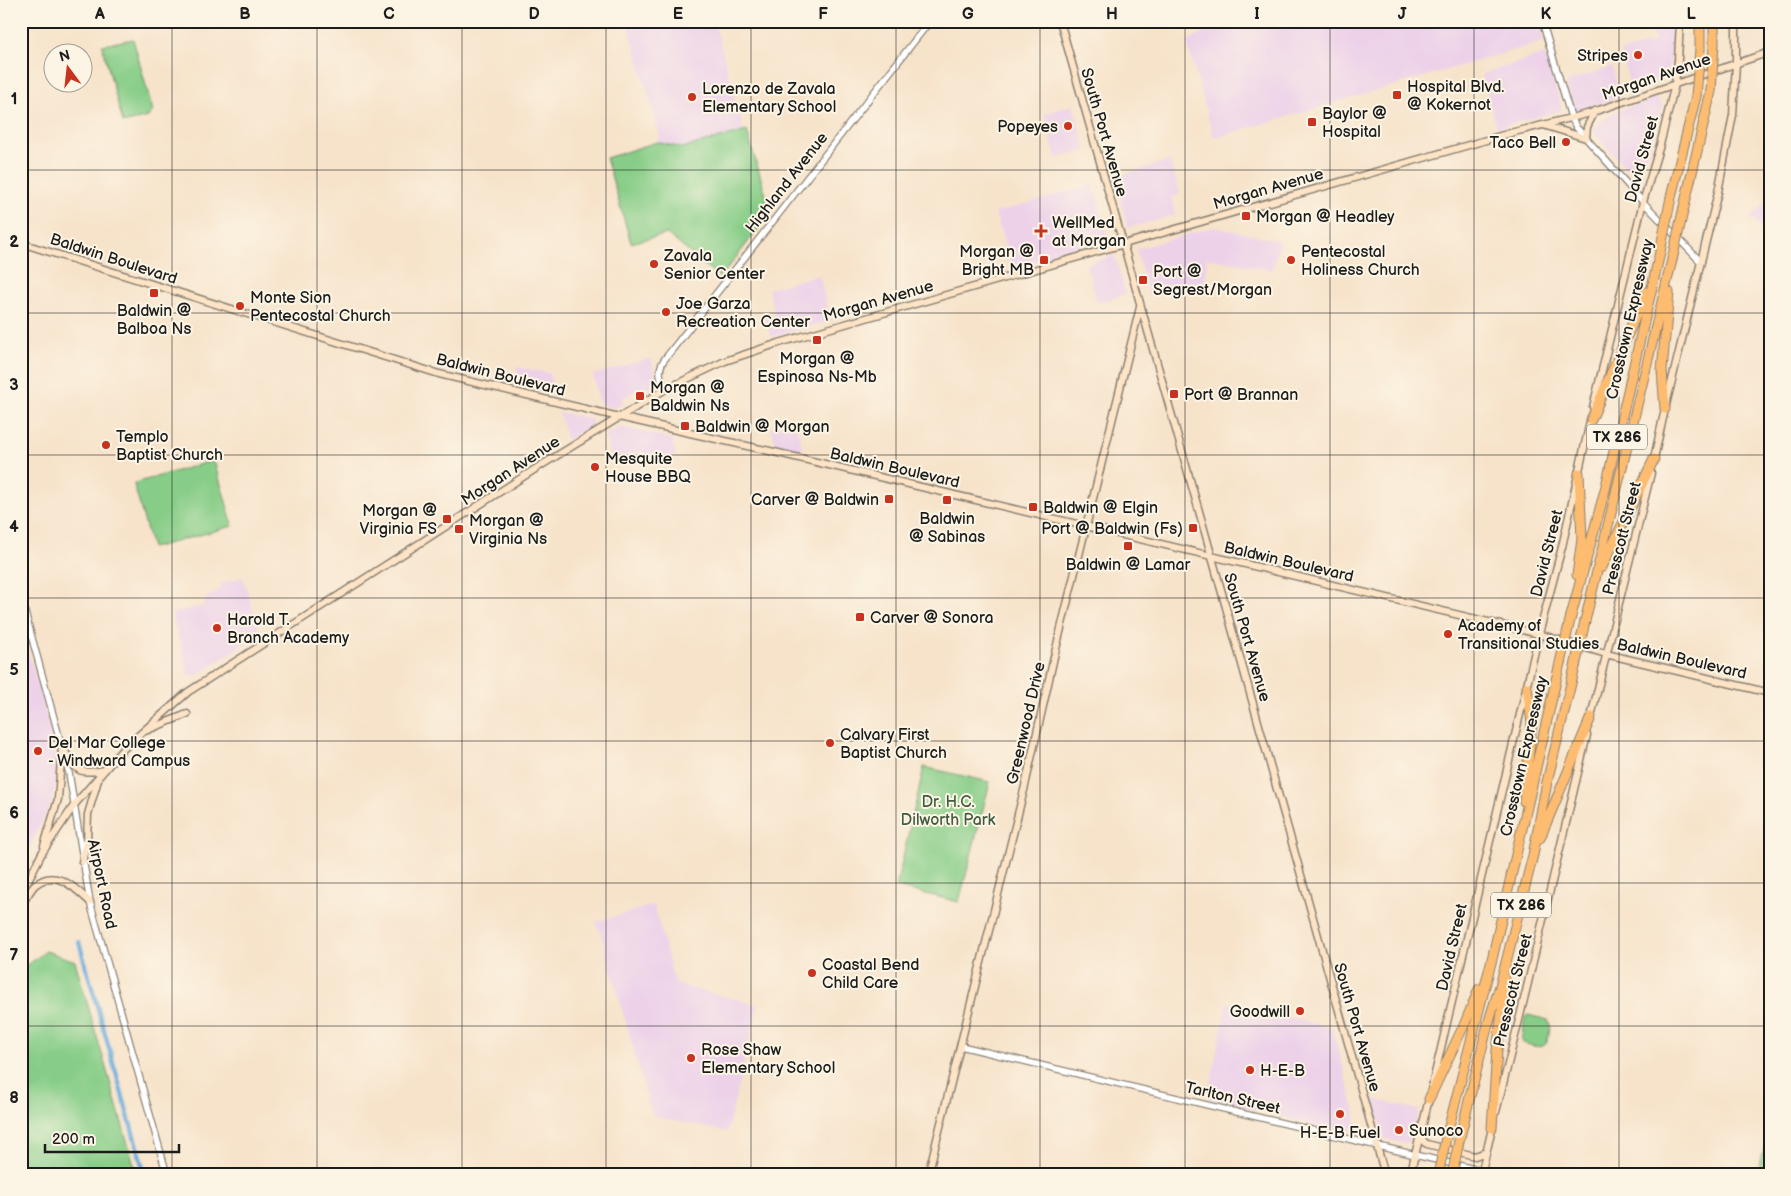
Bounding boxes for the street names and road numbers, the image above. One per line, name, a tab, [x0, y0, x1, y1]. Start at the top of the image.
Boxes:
street label: Morgan Avenue	[1600, 50, 1714, 105]
street label: South Port Avenue	[1076, 66, 1131, 199]
street label: David Street	[1622, 114, 1663, 205]
street label: Highland Avenue	[742, 129, 833, 237]
street label: Morgan Avenue	[1211, 164, 1326, 214]
street label: Baldwin Boulevard	[47, 230, 180, 289]
street label: Crosstown Expressway	[1603, 236, 1658, 401]
street label: Morgan Avenue	[821, 276, 936, 326]
street label: Baldwin Boulevard	[434, 350, 567, 401]
road number: TX 286	[1587, 424, 1647, 450]
street label: Morgan Avenue	[458, 432, 564, 510]
street label: Baldwin Boulevard	[828, 444, 961, 493]
street label: Presscott Street	[1599, 480, 1646, 597]
street label: David Street	[1527, 508, 1567, 599]
street label: Baldwin Boulevard	[1222, 538, 1355, 587]
street label: South Port Avenue	[1219, 571, 1274, 704]
street label: Baldwin Boulevard	[1615, 635, 1748, 684]
street label: Greenwood Drive	[1003, 660, 1050, 786]
street label: Crosstown Expressway	[1497, 673, 1552, 838]
street label: Airport Road	[83, 838, 120, 931]
road number: TX 286	[1491, 892, 1551, 918]
street label: David Street	[1433, 902, 1472, 993]
street label: Presscott Street	[1490, 932, 1537, 1049]
street label: South Port Avenue	[1329, 961, 1384, 1094]
street label: Tarlton Street	[1183, 1078, 1282, 1119]

